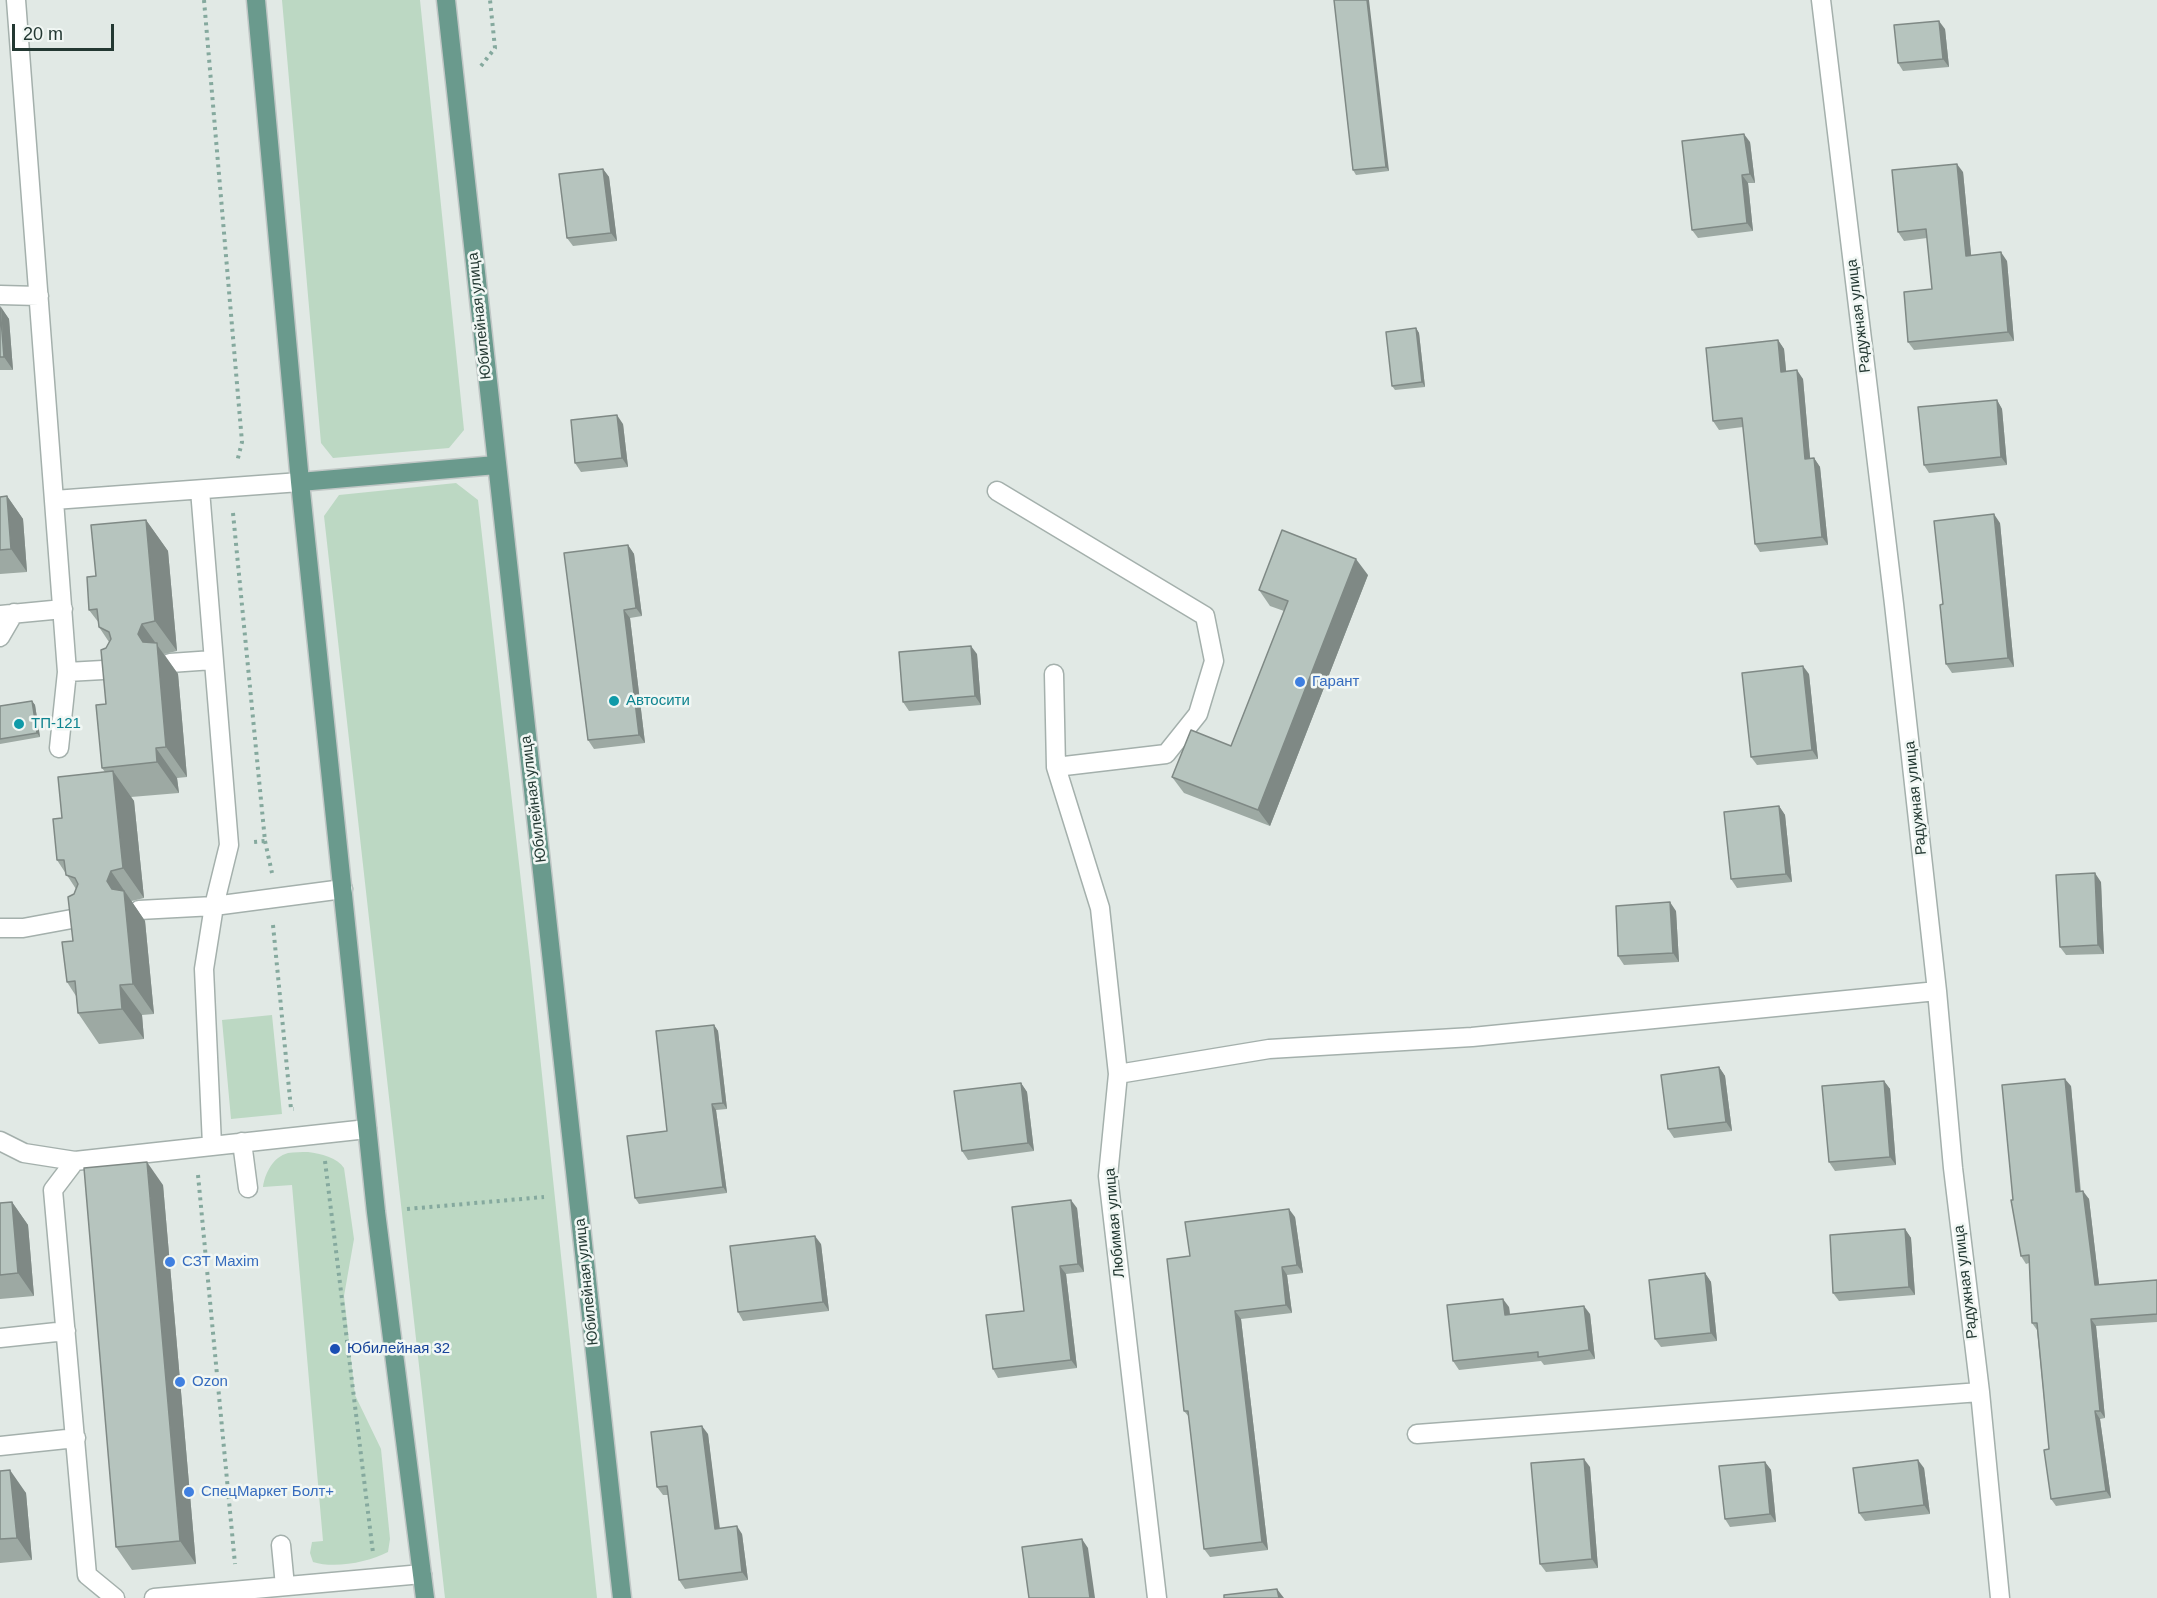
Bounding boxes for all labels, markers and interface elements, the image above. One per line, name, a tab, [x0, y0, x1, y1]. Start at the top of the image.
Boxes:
scale bar	[15, 12, 117, 50]
text: 20 m	[23, 24, 63, 44]
street label: Юбилейная улица	[464, 252, 496, 380]
street label: Радужная улица	[1843, 258, 1875, 374]
place label: Гарант	[1312, 673, 1359, 691]
marker: Гарант	[1293, 675, 1307, 689]
place label: Автосити	[626, 692, 690, 710]
marker: Автосити	[607, 694, 621, 708]
place label: ТП-121	[31, 715, 81, 733]
marker: ТП-121	[12, 717, 26, 731]
street label: Юбилейная улица	[517, 735, 551, 863]
street label: Радужная улица	[1901, 740, 1931, 856]
street label: Любимая улица	[1101, 1167, 1129, 1279]
street label: Юбилейная улица	[571, 1218, 603, 1346]
street label: Радужная улица	[1950, 1224, 1982, 1340]
place label: СЗТ Maxim	[182, 1253, 259, 1271]
marker: СЗТ Maxim	[163, 1255, 177, 1269]
place label: Юбилейная 32	[347, 1340, 450, 1358]
marker: Юбилейная 32	[328, 1342, 342, 1356]
place label: Ozon	[192, 1373, 228, 1391]
marker: Ozon	[173, 1375, 187, 1389]
place label: СпецМаркет Болт+	[201, 1483, 334, 1501]
marker: СпецМаркет Болт+	[182, 1485, 196, 1499]

